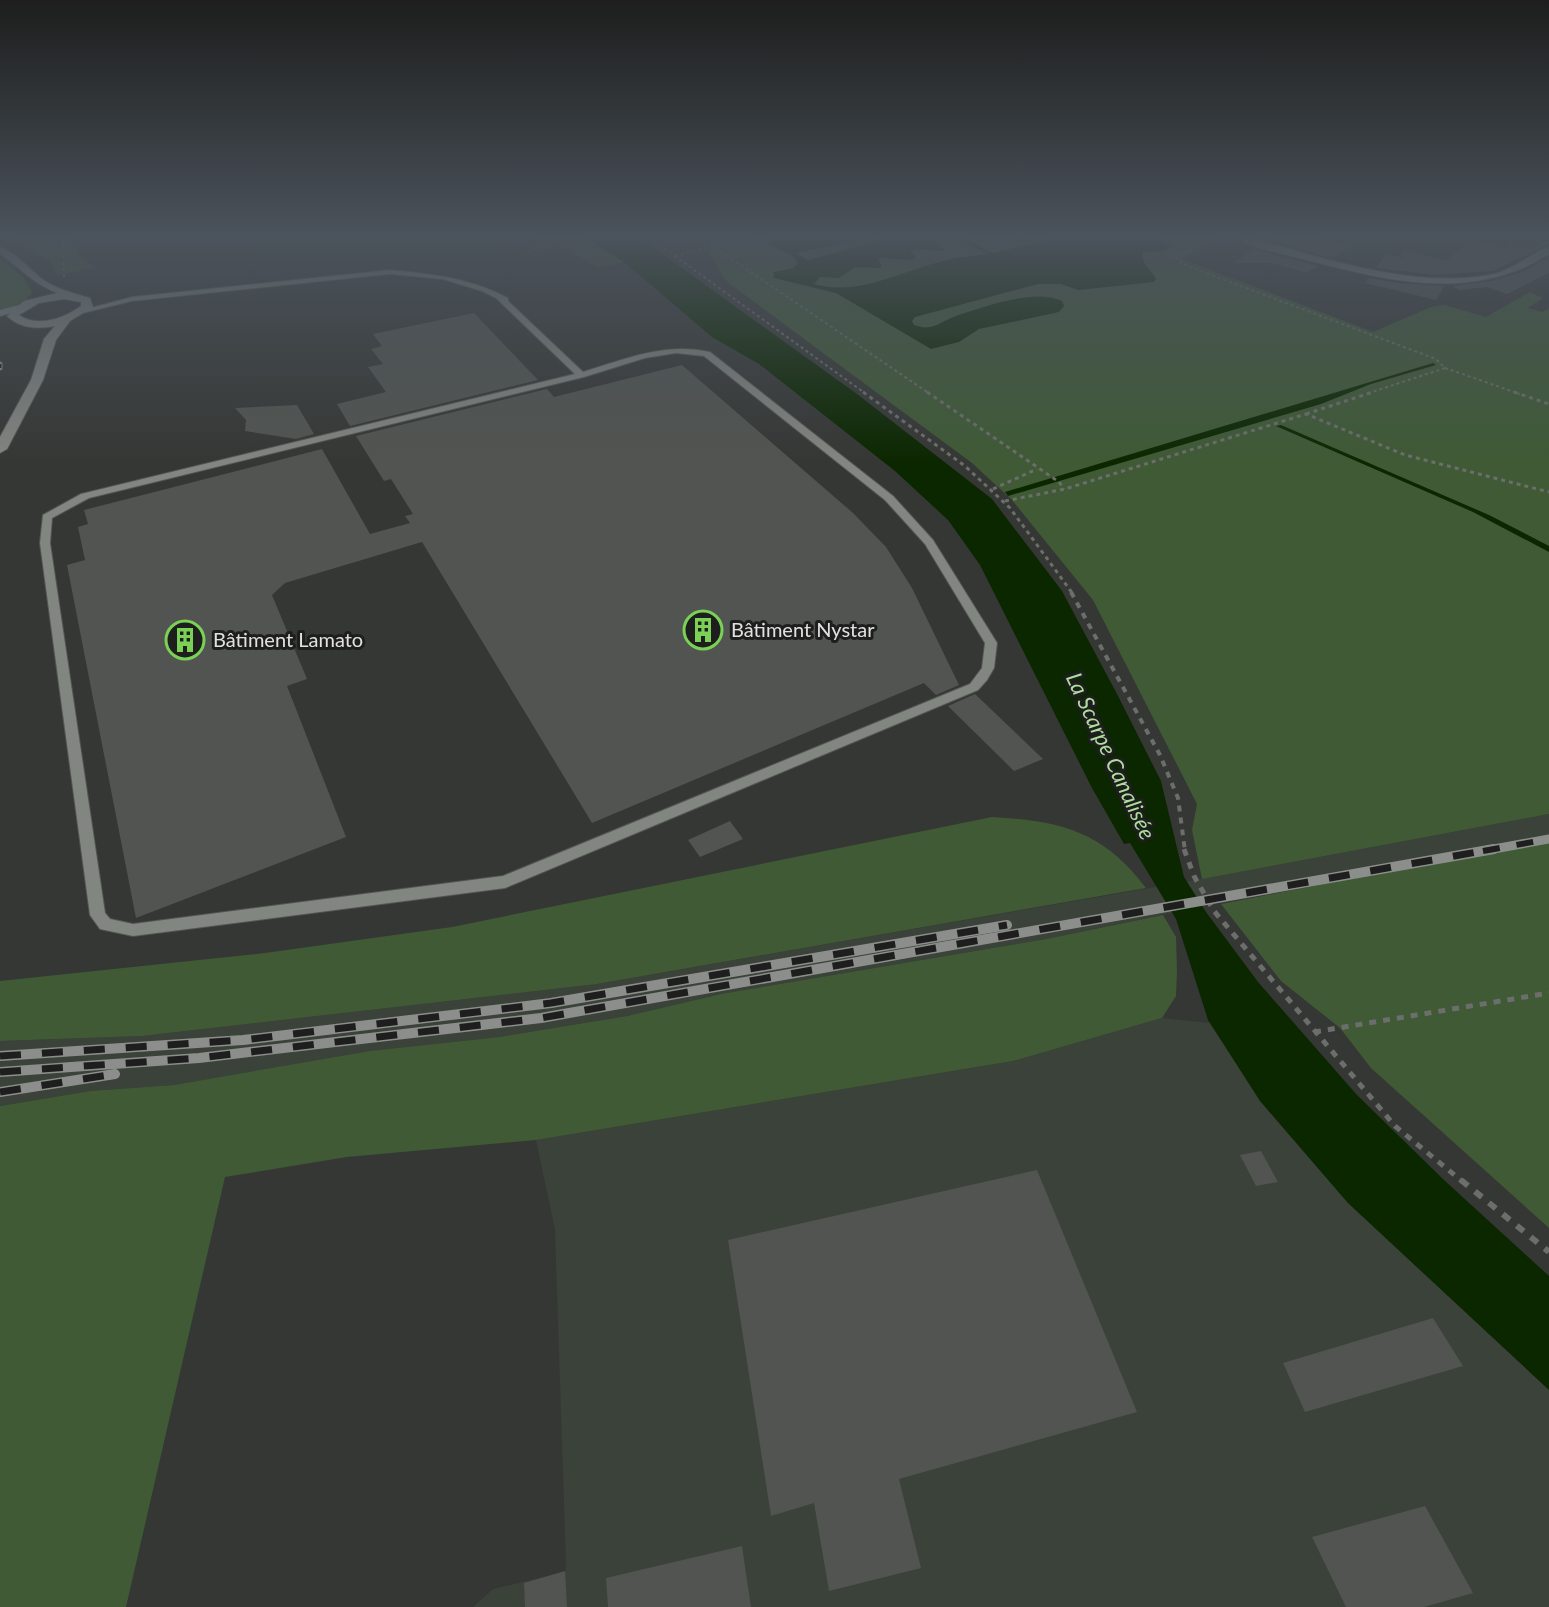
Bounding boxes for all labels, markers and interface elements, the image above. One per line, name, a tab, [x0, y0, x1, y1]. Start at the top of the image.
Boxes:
building icon: Bâtiment Nystar	[682, 609, 724, 651]
place label: Bâtiment Nystar	[731, 617, 875, 641]
building icon: Bâtiment Lamato	[164, 619, 206, 661]
place label: Bâtiment Lamato	[213, 627, 363, 651]
water label: La Scarpe Canalisée	[1061, 668, 1162, 844]

